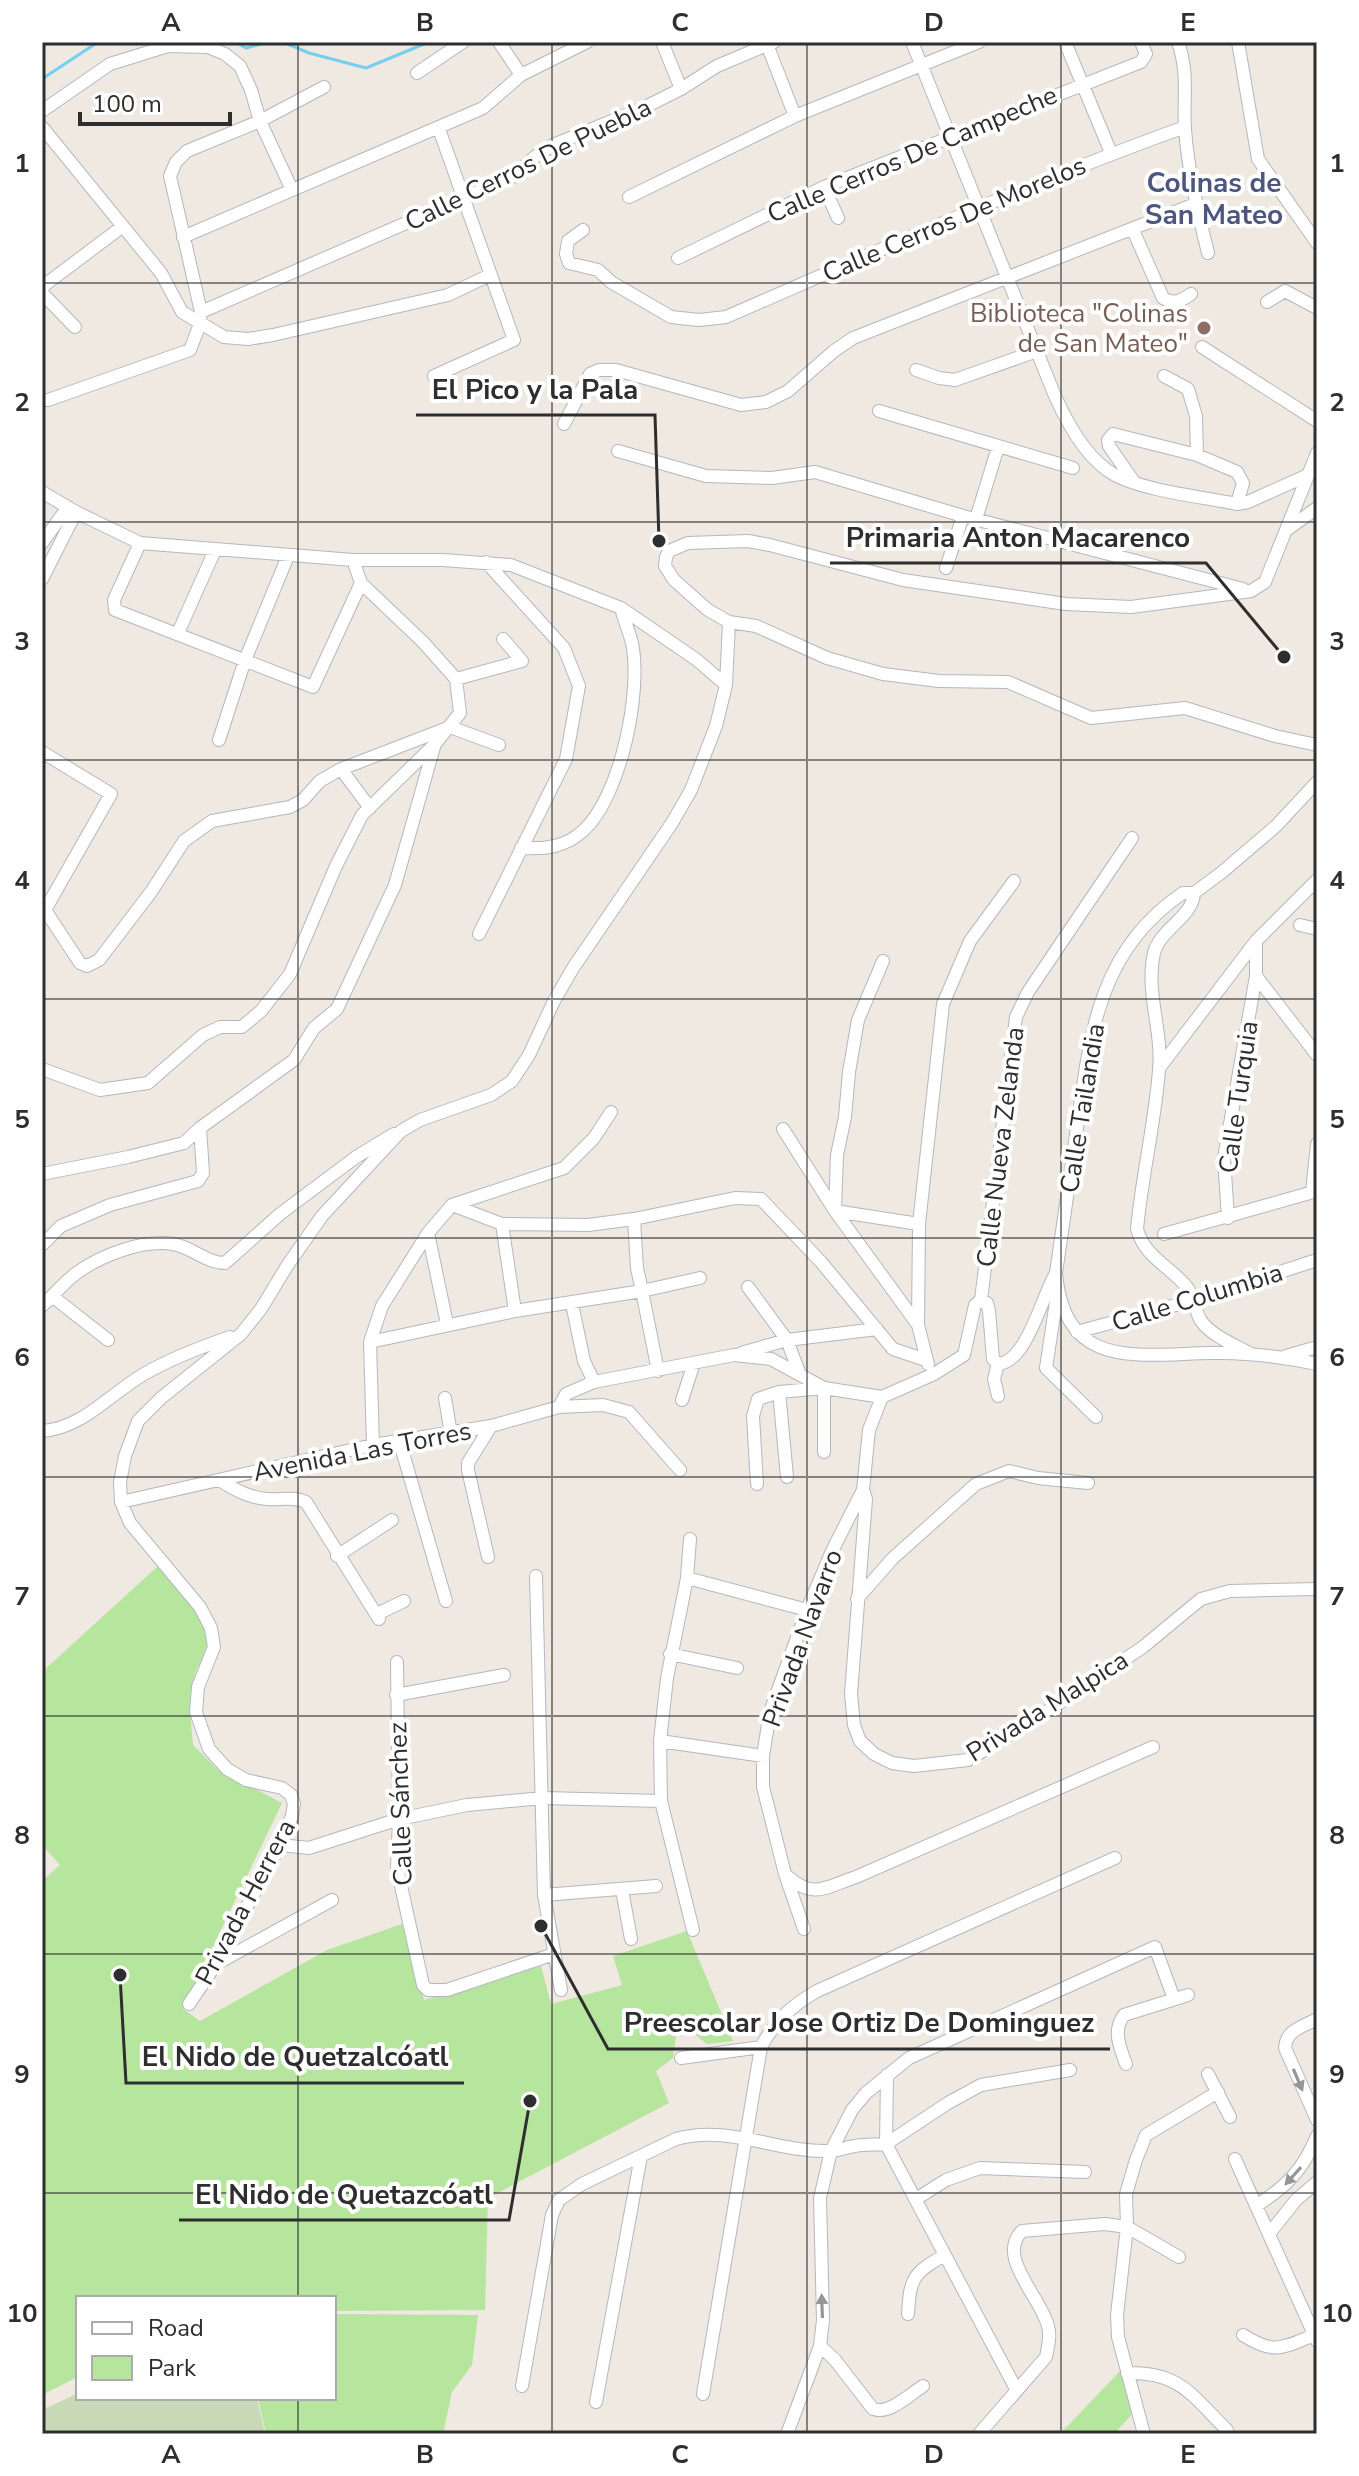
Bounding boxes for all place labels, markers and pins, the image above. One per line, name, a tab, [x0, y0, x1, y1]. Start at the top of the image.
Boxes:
place label: Biblioteca "Colinas de San Mateo"	[970, 296, 1188, 361]
marker: Biblioteca "Colinas de San Mateo"	[1195, 319, 1213, 337]
callout: El Pico y la Pala	[416, 363, 655, 415]
callout: Primaria Anton Macarenco	[830, 511, 1206, 563]
callout: Preescolar Jose Ortiz De Dominguez	[608, 1997, 1110, 2049]
callout: El Nido de Quetzalcóatl	[126, 2031, 464, 2083]
callout: El Nido de Quetazcóatl	[179, 2168, 509, 2220]

